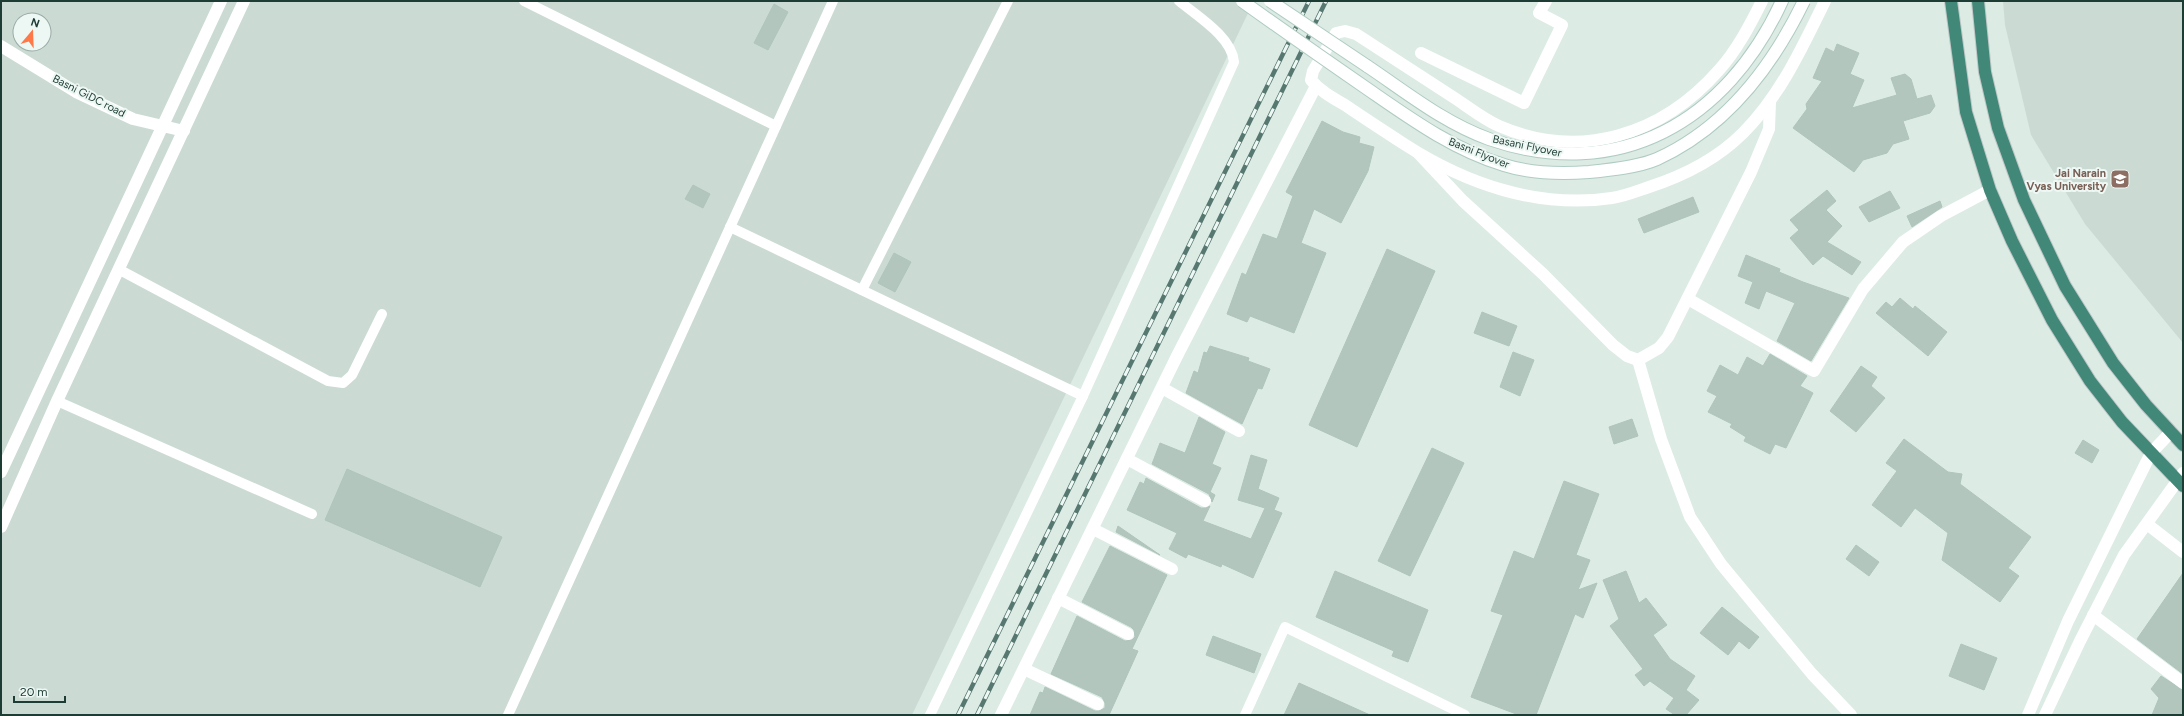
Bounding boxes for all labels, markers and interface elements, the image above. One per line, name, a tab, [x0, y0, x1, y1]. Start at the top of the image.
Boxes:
north arrow	[12, 12, 52, 52]
text: N	[29, 15, 41, 31]
street label: Basni GiDC road	[50, 72, 128, 120]
street label: Basani Flyover	[1491, 132, 1563, 160]
street label: Basni Flyover	[1447, 135, 1512, 171]
place label: Jai Narain Vyas University	[2026, 167, 2107, 193]
school or university icon: Jai Narain Vyas University	[2109, 168, 2131, 190]
scale bar	[14, 678, 65, 704]
text: 20 m	[20, 685, 48, 699]

